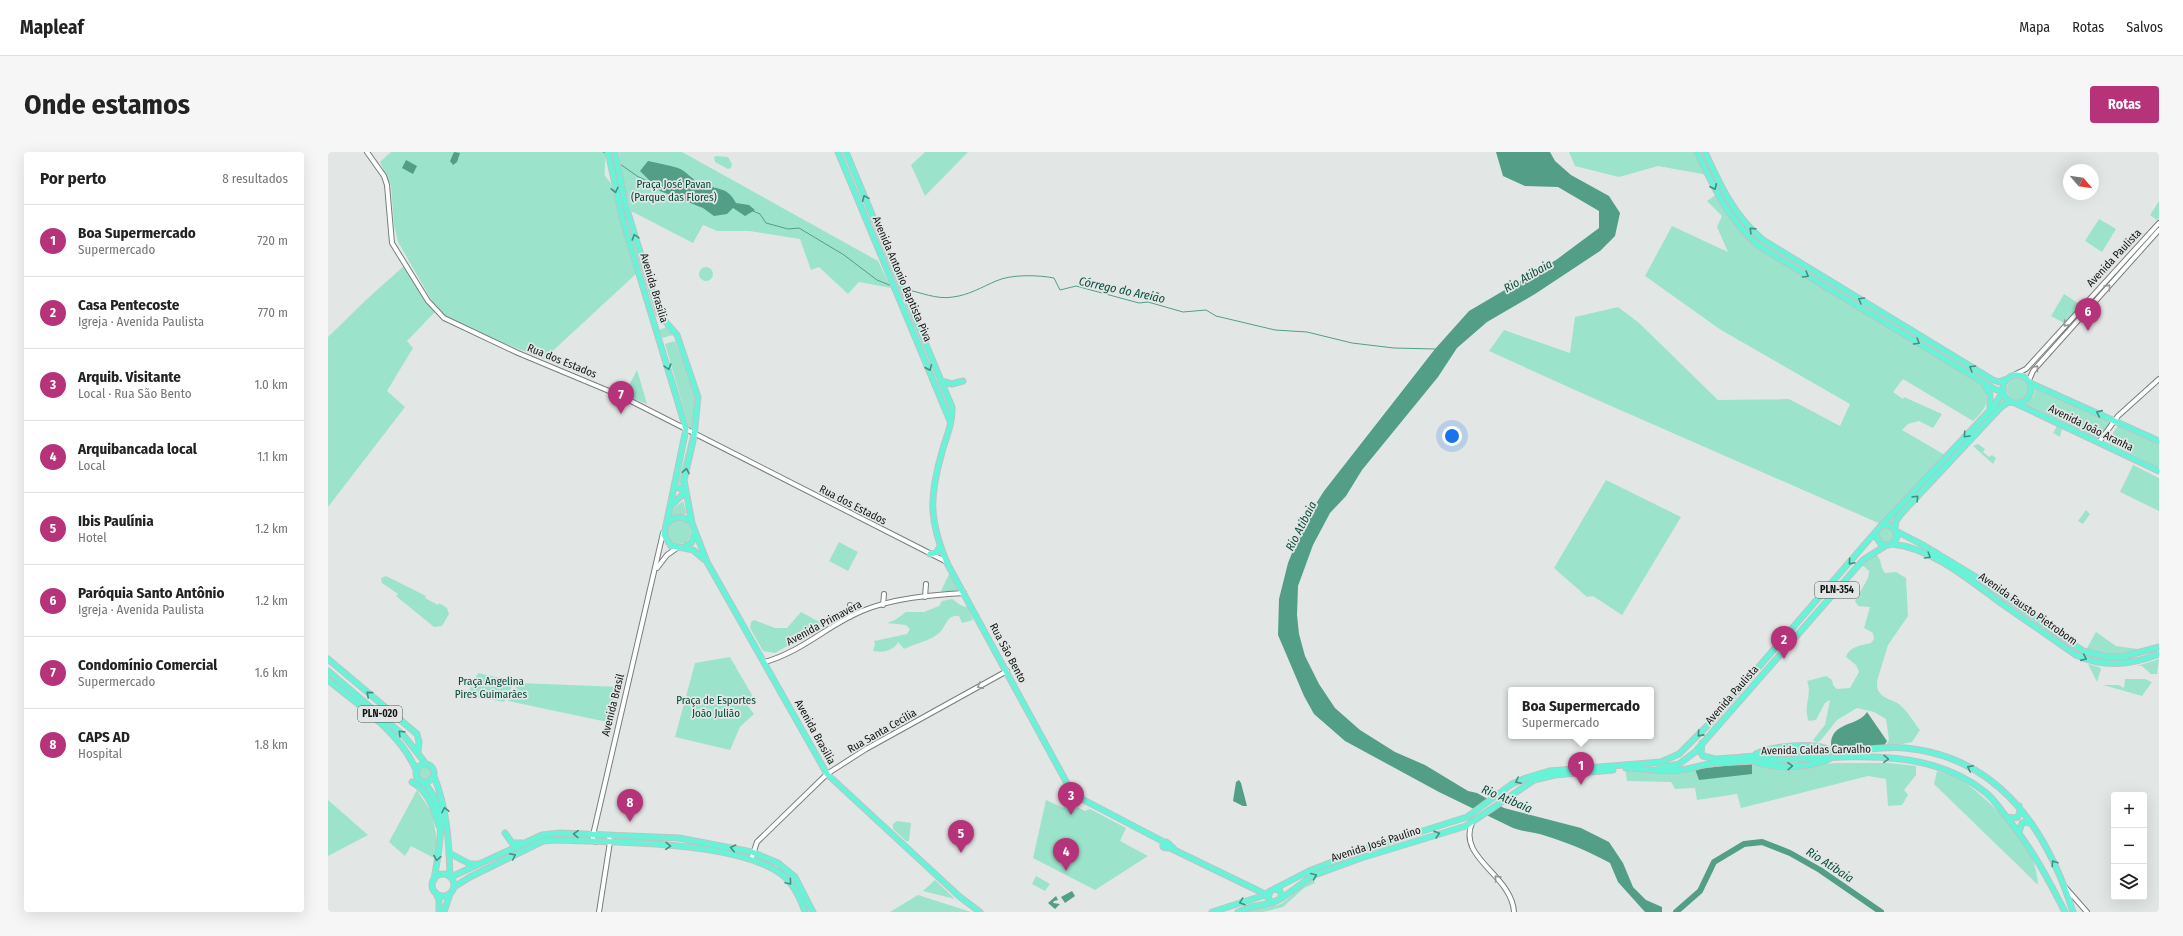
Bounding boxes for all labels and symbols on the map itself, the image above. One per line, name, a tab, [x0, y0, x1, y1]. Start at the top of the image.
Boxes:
north arrow	[2063, 164, 2099, 200]
park label: Praça José Pavan (Parque das Flores)	[631, 178, 717, 204]
one-way arrow	[1709, 183, 1717, 191]
one-way arrow	[610, 187, 619, 194]
one-way arrow	[862, 195, 870, 203]
street label: Avenida Antonio Baptista Piva	[870, 214, 934, 344]
street label: Avenida Paulista	[2084, 226, 2144, 290]
one-way arrow	[1749, 227, 1757, 235]
one-way arrow	[631, 233, 640, 240]
street label: Avenida Brasília	[637, 252, 671, 324]
water label: Rio Atibaia	[1501, 257, 1555, 295]
one-way arrow	[1802, 271, 1809, 278]
water label: Córrego do Areião	[1078, 274, 1166, 306]
one-way arrow	[2103, 284, 2111, 292]
one-way arrow	[1858, 298, 1865, 305]
pin: 6	[2075, 298, 2101, 331]
one-way arrow	[2064, 319, 2071, 327]
one-way arrow	[1913, 338, 1920, 345]
street label: Rua dos Estados	[525, 341, 599, 381]
one-way arrow	[663, 363, 672, 370]
one-way arrow	[924, 363, 932, 371]
one-way arrow	[1969, 365, 1976, 372]
one-way arrow	[2031, 366, 2038, 373]
pin: 7	[608, 381, 634, 414]
street label: Avenida João Aranha	[2047, 402, 2135, 454]
one-way arrow	[2095, 409, 2102, 417]
your location	[1442, 426, 1462, 446]
one-way arrow	[1964, 431, 1971, 438]
one-way arrow	[681, 467, 689, 474]
street label: Rua dos Estados	[817, 482, 889, 528]
one-way arrow	[1911, 495, 1919, 503]
water label: Rio Atibaia	[1283, 499, 1319, 553]
one-way arrow	[1924, 551, 1932, 558]
one-way arrow	[1848, 558, 1855, 565]
street label: Avenida Fausto Pietrobom	[1976, 570, 2080, 648]
road number: PLN-354	[1815, 582, 1859, 598]
street label: Avenida Primavera	[784, 598, 864, 648]
street label: Rua São Bento	[987, 621, 1029, 685]
pin: 2	[1771, 626, 1797, 659]
one-way arrow	[2079, 653, 2087, 661]
street label: Avenida Paulista	[1703, 663, 1761, 727]
street label: Avenida Brasil	[599, 672, 627, 737]
park label: Praça Angelina Pires Guimarães	[455, 675, 528, 701]
one-way arrow	[977, 682, 985, 689]
one-way arrow	[366, 691, 373, 698]
park label: Praça de Esportes João Julião	[676, 694, 756, 720]
street label: Avenida Brasília	[792, 697, 838, 767]
road number: PLN-020	[358, 706, 402, 722]
street label: Rua Santa Cecília	[845, 706, 919, 756]
one-way arrow	[1698, 729, 1705, 737]
one-way arrow	[398, 731, 406, 738]
street label: Avenida Caldas Carvalho	[1761, 743, 1871, 757]
pin: 1	[1568, 752, 1594, 785]
one-way arrow	[1883, 754, 1889, 763]
one-way arrow	[1787, 761, 1793, 770]
one-way arrow	[1966, 765, 1974, 773]
one-way arrow	[1515, 777, 1523, 784]
pin: 3	[1058, 782, 1084, 815]
water label: Rio Atibaia	[1480, 782, 1534, 816]
pin: 8	[617, 789, 643, 822]
one-way arrow	[441, 806, 449, 813]
pin: 5	[948, 820, 974, 853]
street label: Avenida José Paulino	[1329, 823, 1423, 865]
one-way arrow	[573, 830, 579, 838]
one-way arrow	[1433, 831, 1440, 839]
pin: 4	[1053, 838, 1079, 871]
one-way arrow	[665, 841, 671, 850]
one-way arrow	[730, 845, 736, 853]
water label: Rio Atibaia	[1804, 845, 1856, 885]
one-way arrow	[509, 853, 516, 861]
one-way arrow	[433, 855, 442, 861]
one-way arrow	[2052, 860, 2059, 867]
one-way arrow	[1309, 873, 1317, 881]
one-way arrow	[1495, 875, 1502, 883]
one-way arrow	[785, 878, 792, 885]
one-way arrow	[1238, 897, 1245, 906]

